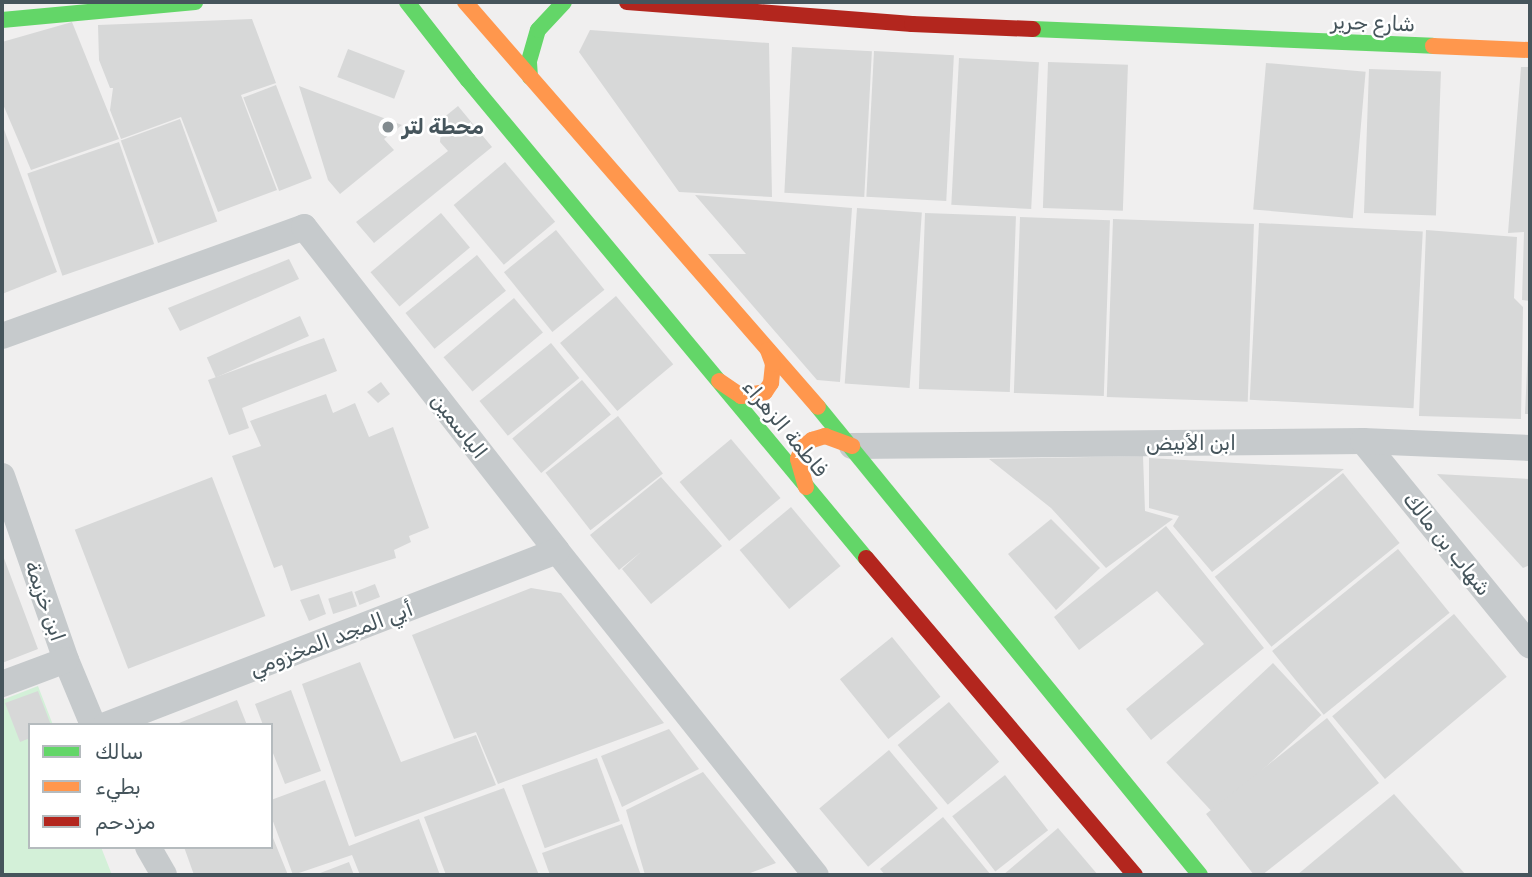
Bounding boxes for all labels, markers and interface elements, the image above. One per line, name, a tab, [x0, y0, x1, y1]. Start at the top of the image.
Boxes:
street label: شارع جرير	[1330, 9, 1416, 37]
place label: محطة لتر	[402, 114, 484, 140]
marker: محطة لتر	[380, 119, 396, 135]
street label: فاطمة الزهراء	[737, 374, 833, 482]
street label: الياسمين	[426, 388, 492, 464]
street label: ابن الأبيض	[1146, 430, 1236, 456]
street label: شهاب بن مالك	[1398, 487, 1496, 601]
street label: ابن خزيمة	[19, 557, 71, 645]
street label: أبي المجد المخزومي	[246, 596, 416, 682]
legend	[28, 723, 273, 849]
text: سالك	[95, 739, 143, 764]
text: بطيء	[95, 774, 141, 799]
text: مزدحم	[95, 809, 155, 834]

